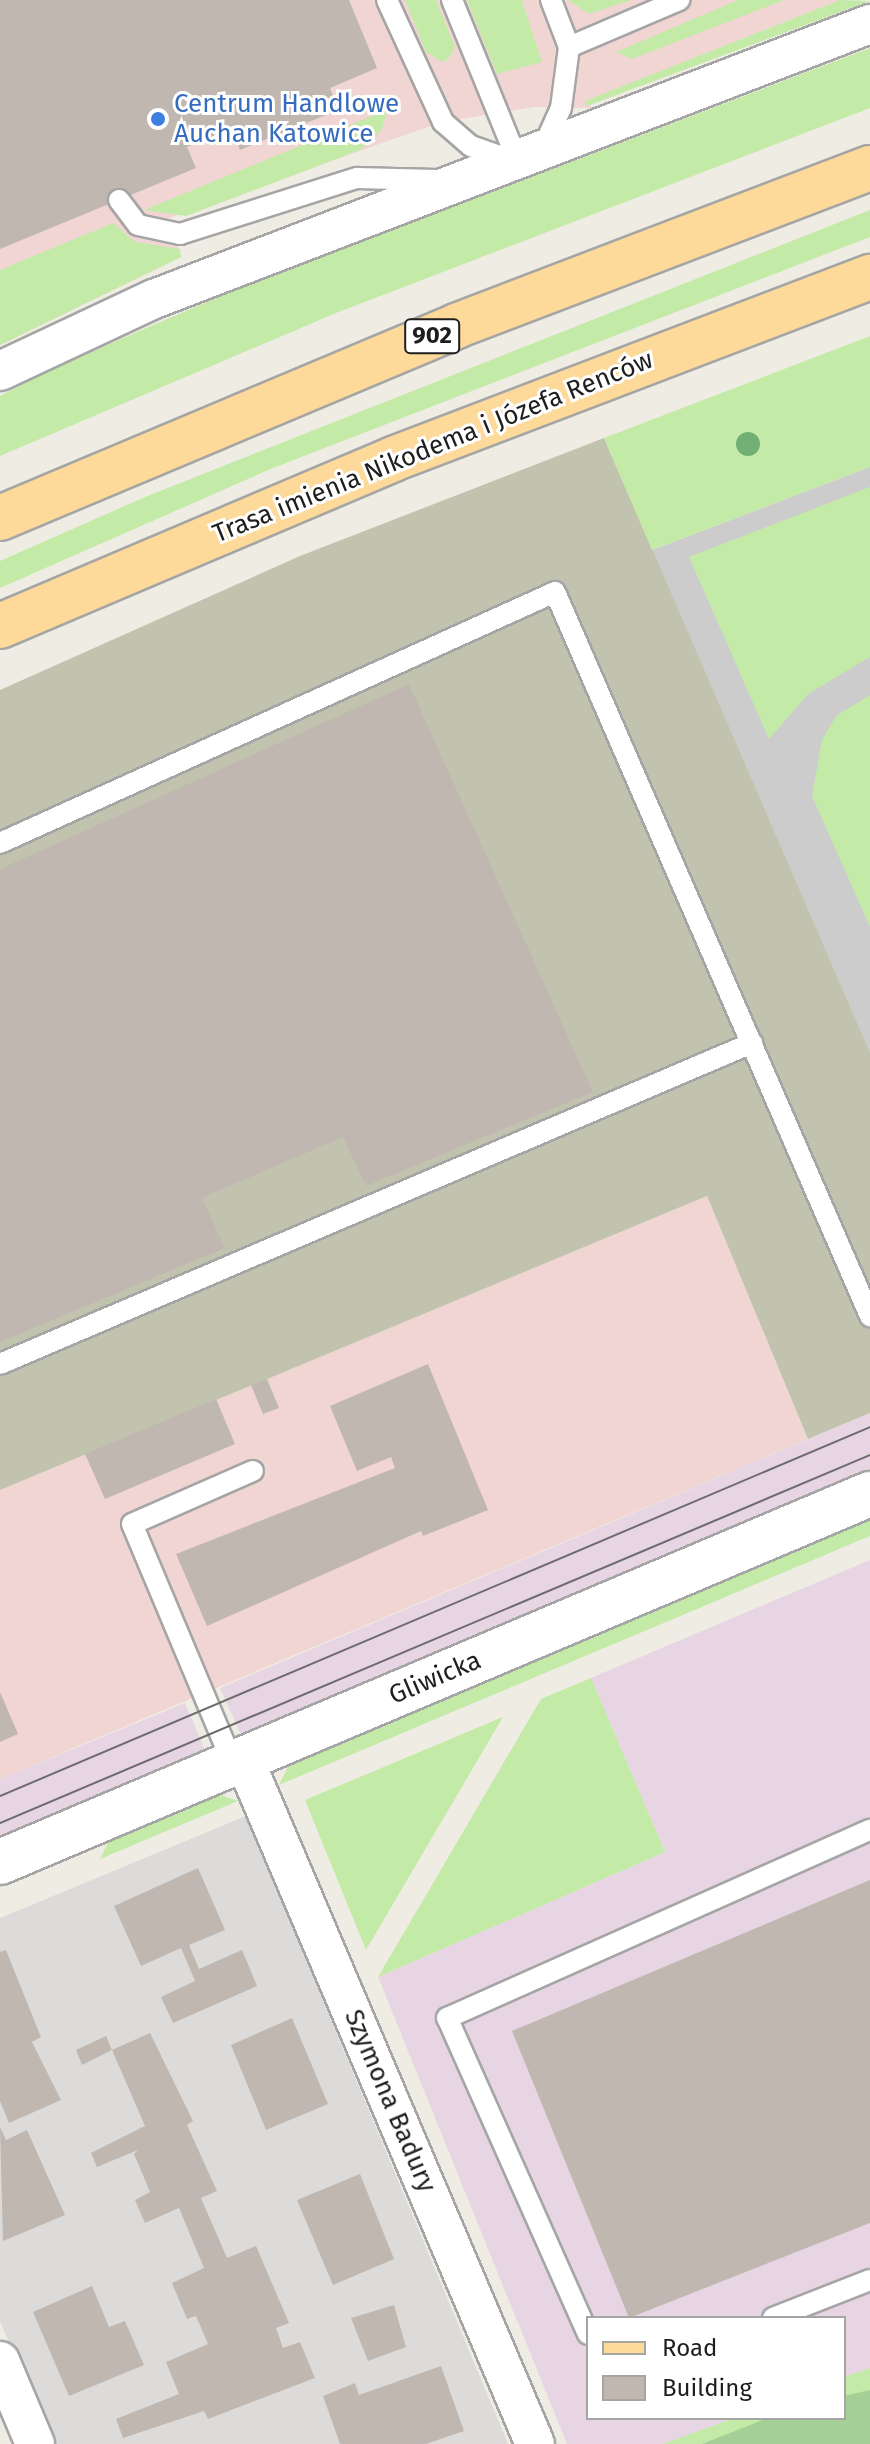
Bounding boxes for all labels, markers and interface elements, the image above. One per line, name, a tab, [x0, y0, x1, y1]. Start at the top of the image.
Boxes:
place label: Centrum Handlowe Auchan Katowice	[174, 88, 399, 150]
marker: Centrum Handlowe Auchan Katowice	[149, 110, 167, 128]
road number: 902	[404, 316, 460, 356]
street label: Trasa imienia Nikodema i Józefa Renców	[208, 344, 658, 550]
street label: Gliwicka	[384, 1645, 486, 1711]
street label: Szymona Badury	[337, 2005, 443, 2197]
legend	[586, 2316, 846, 2420]
text: Road	[662, 2334, 717, 2362]
text: Building	[662, 2374, 752, 2402]

